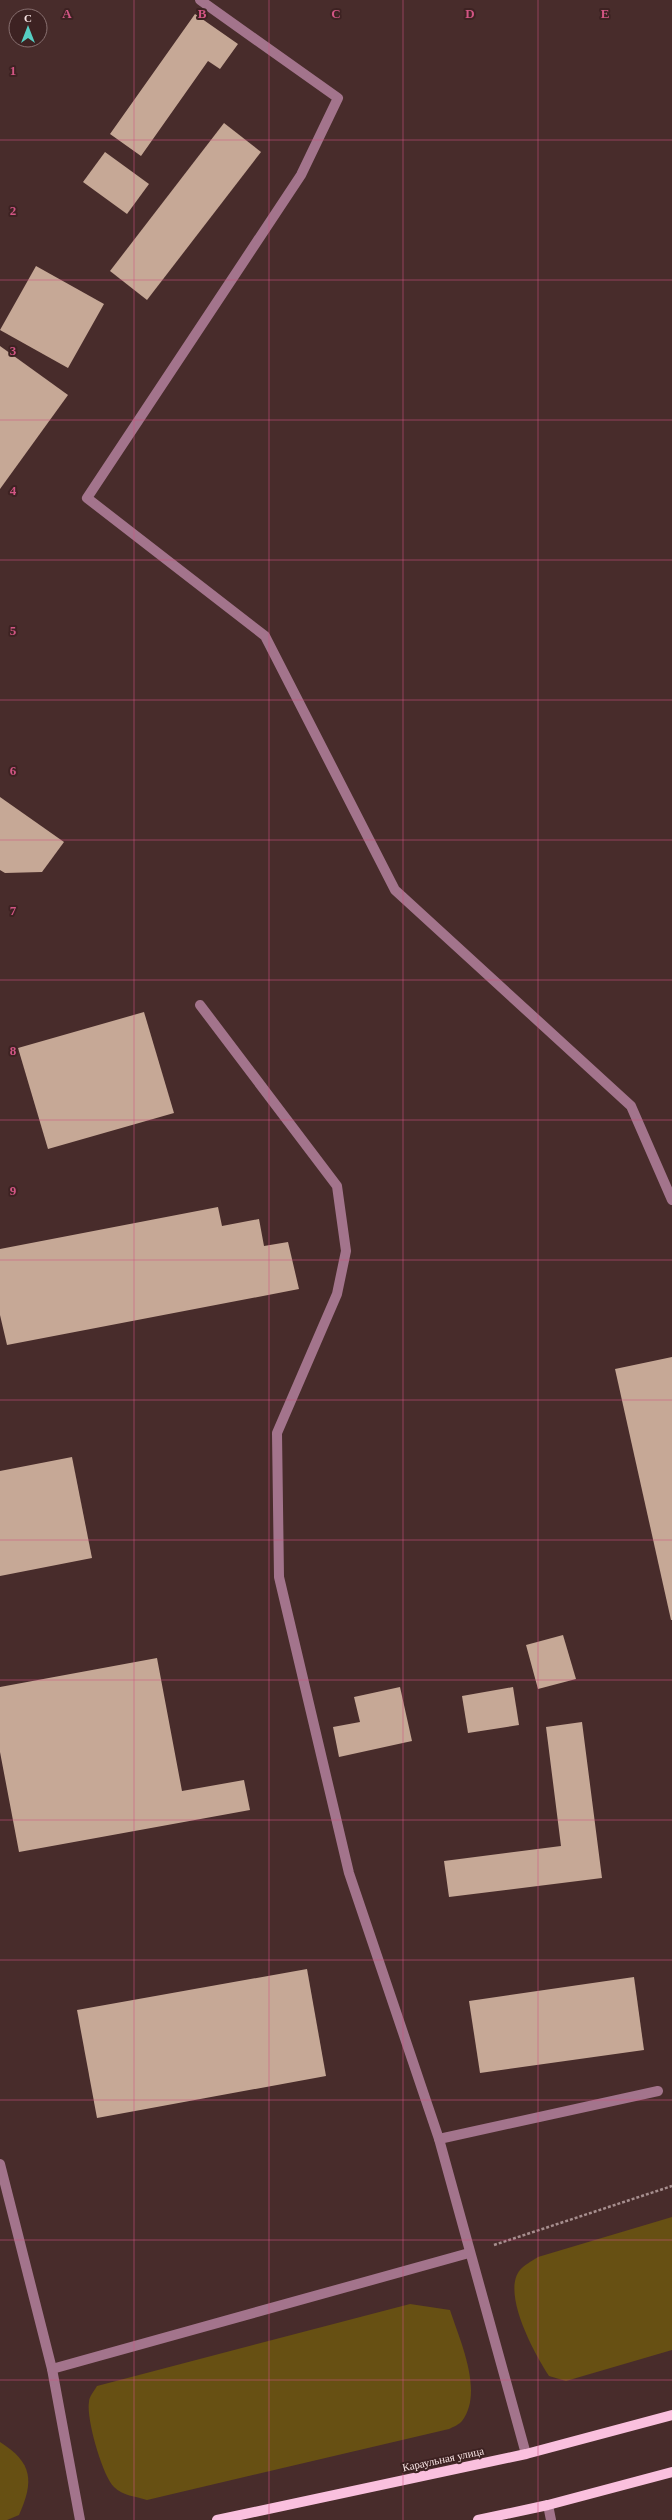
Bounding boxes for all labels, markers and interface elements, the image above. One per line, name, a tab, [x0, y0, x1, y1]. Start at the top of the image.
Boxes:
text: A	[62, 6, 72, 21]
text: B	[198, 6, 207, 21]
text: C	[331, 6, 341, 21]
text: D	[465, 6, 475, 21]
text: E	[601, 6, 609, 21]
north arrow	[8, 8, 48, 48]
text: С	[24, 12, 32, 24]
text: 1	[10, 63, 16, 78]
text: 2	[10, 203, 16, 218]
text: 3	[10, 343, 17, 358]
text: 4	[10, 483, 17, 498]
text: 5	[10, 623, 17, 638]
text: 6	[10, 763, 17, 778]
text: 7	[10, 903, 17, 918]
text: 8	[10, 1043, 17, 1058]
text: 9	[10, 1183, 17, 1198]
street label: Караульная улица	[401, 2444, 485, 2474]

